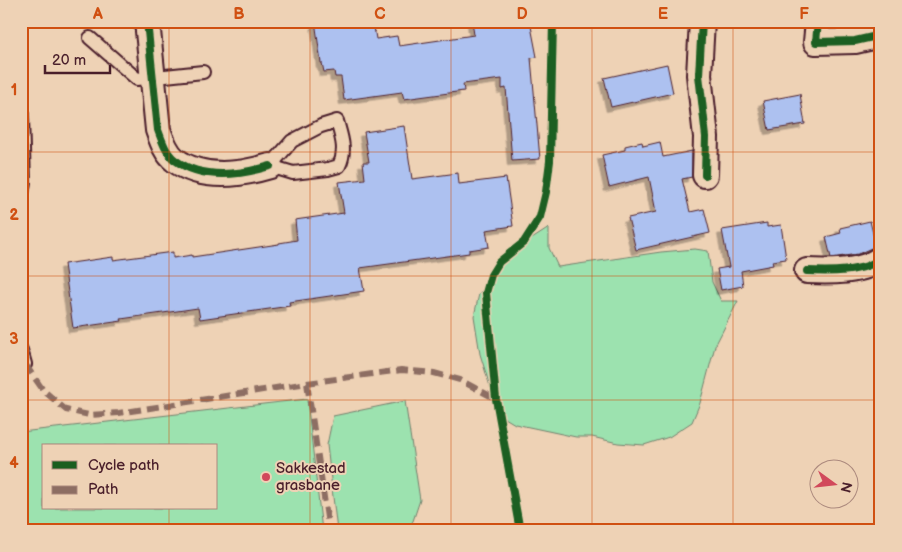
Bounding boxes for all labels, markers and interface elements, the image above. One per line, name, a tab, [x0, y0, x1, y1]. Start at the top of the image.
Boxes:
text: A	[92, 5, 103, 24]
text: B	[233, 5, 245, 24]
text: C	[374, 5, 386, 24]
text: D	[516, 5, 528, 24]
text: E	[658, 5, 668, 24]
text: F	[799, 5, 809, 24]
scale bar	[45, 42, 110, 74]
text: 20 m	[52, 51, 86, 70]
text: 1	[11, 81, 17, 100]
text: 2	[9, 206, 19, 225]
text: 3	[9, 330, 19, 349]
legend	[42, 444, 218, 510]
text: 4	[9, 454, 19, 473]
text: Cycle path	[88, 456, 159, 475]
place label: Sakkestad grasbane	[276, 459, 346, 495]
north arrow	[810, 460, 860, 510]
marker: Sakkestad grasbane	[260, 471, 272, 483]
text: Path	[88, 480, 118, 499]
text: N	[837, 480, 856, 495]

